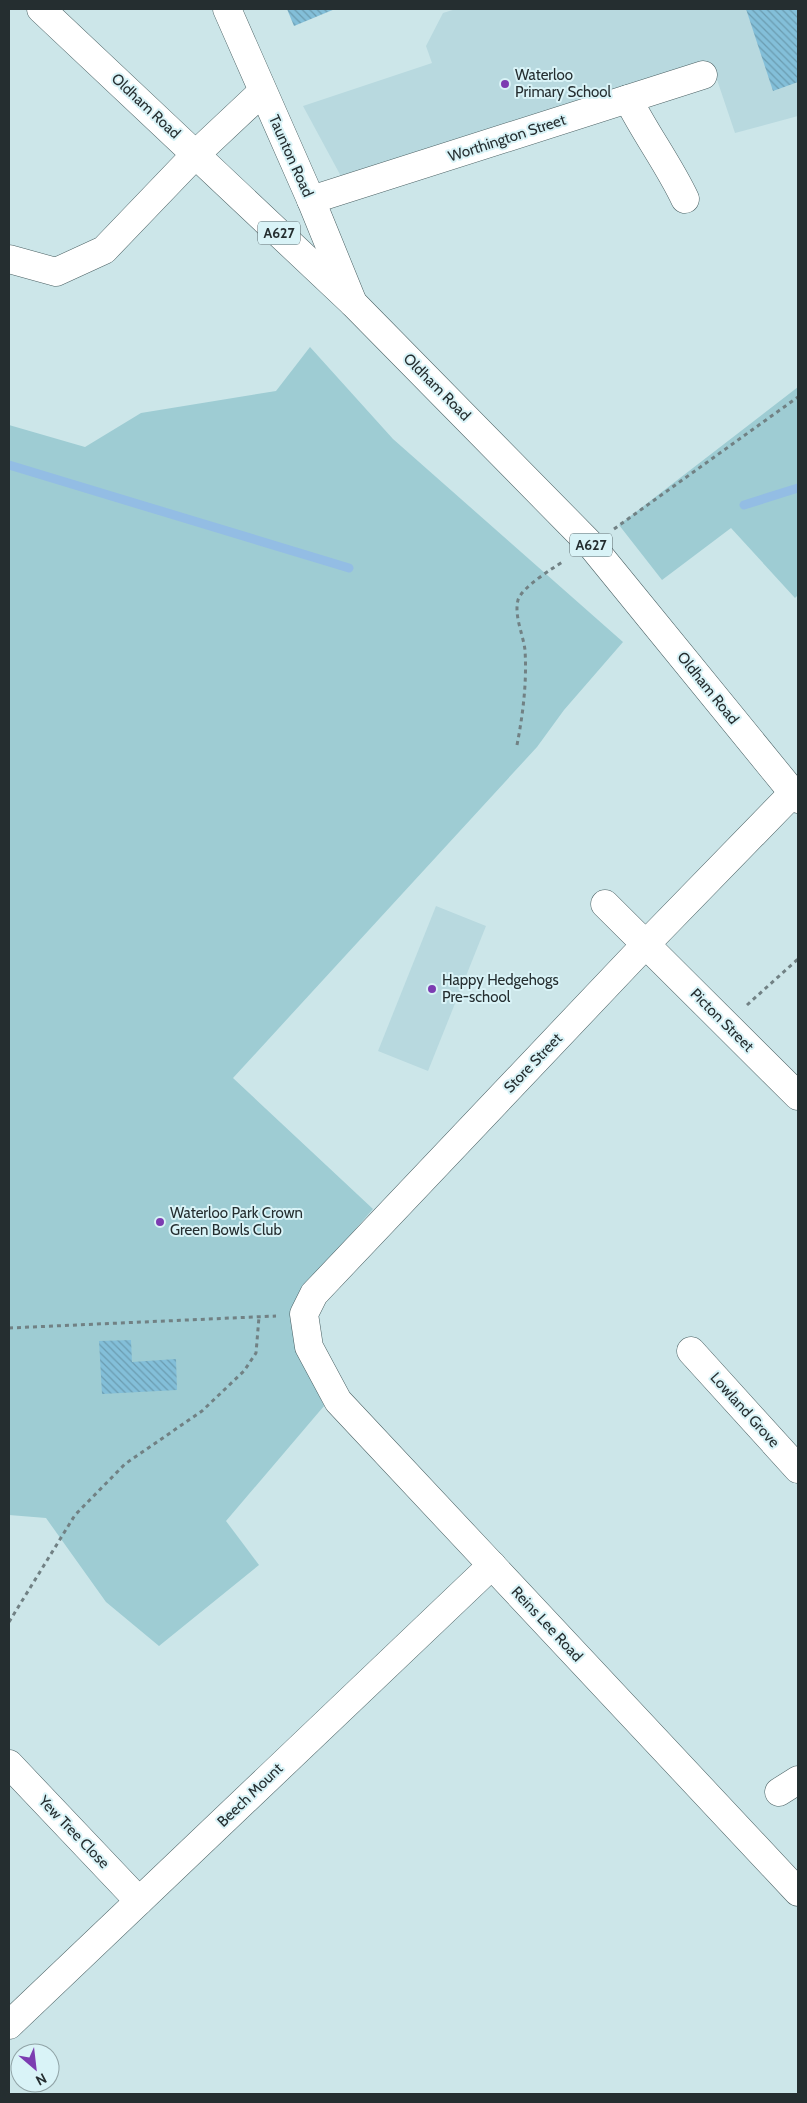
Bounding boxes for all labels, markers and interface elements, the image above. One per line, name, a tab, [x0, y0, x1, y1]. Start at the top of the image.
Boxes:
place label: Waterloo Primary School	[515, 66, 612, 101]
street label: Oldham Road	[108, 70, 184, 142]
marker: Waterloo Primary School	[499, 78, 511, 90]
street label: Worthington Street	[446, 111, 568, 165]
street label: Taunton Road	[265, 112, 317, 200]
road number: A627	[258, 222, 300, 244]
street label: Oldham Road	[400, 350, 474, 424]
road number: A627	[570, 534, 612, 556]
street label: Oldham Road	[673, 648, 743, 728]
place label: Happy Hedgehogs Pre-school	[442, 971, 559, 1006]
marker: Happy Hedgehogs Pre-school	[426, 983, 438, 995]
street label: Picton Street	[687, 985, 757, 1055]
street label: Store Street	[500, 1029, 566, 1097]
place label: Waterloo Park Crown Green Bowls Club	[170, 1204, 303, 1239]
marker: Waterloo Park Crown Green Bowls Club	[154, 1216, 166, 1228]
street label: Lowland Grove	[707, 1369, 784, 1451]
street label: Reins Lee Road	[508, 1583, 586, 1665]
street label: Beech Mount	[214, 1759, 286, 1831]
street label: Yew Tree Close	[34, 1791, 113, 1872]
north arrow	[10, 2043, 60, 2093]
text: N	[33, 2069, 50, 2090]

